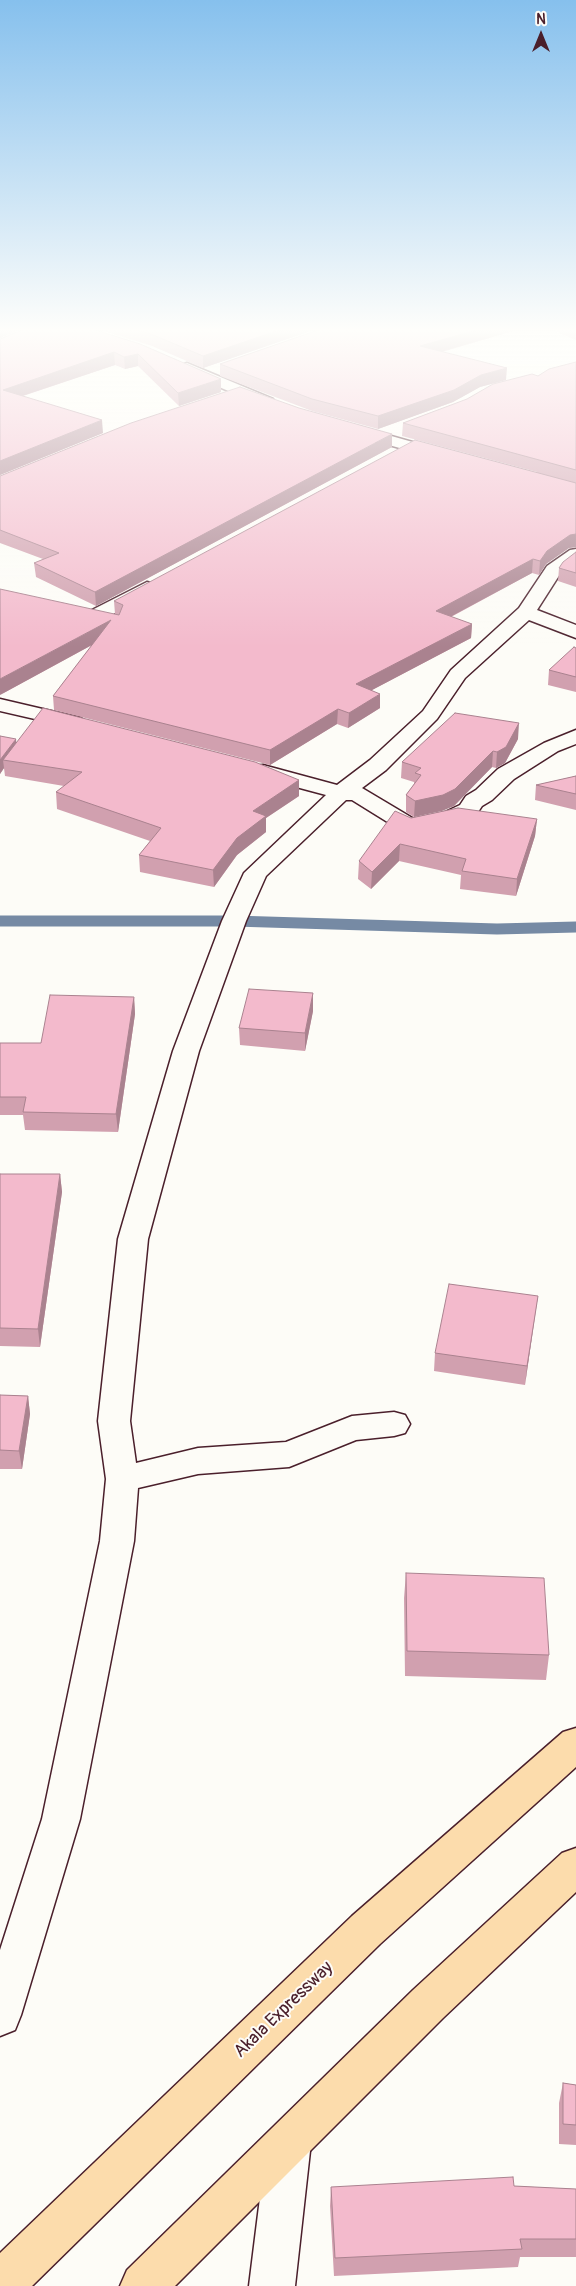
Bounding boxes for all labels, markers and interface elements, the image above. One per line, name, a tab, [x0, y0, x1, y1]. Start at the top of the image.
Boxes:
north arrow	[516, 10, 566, 60]
text: N	[536, 11, 546, 28]
street label: Akala Expressway	[230, 1957, 338, 2063]

